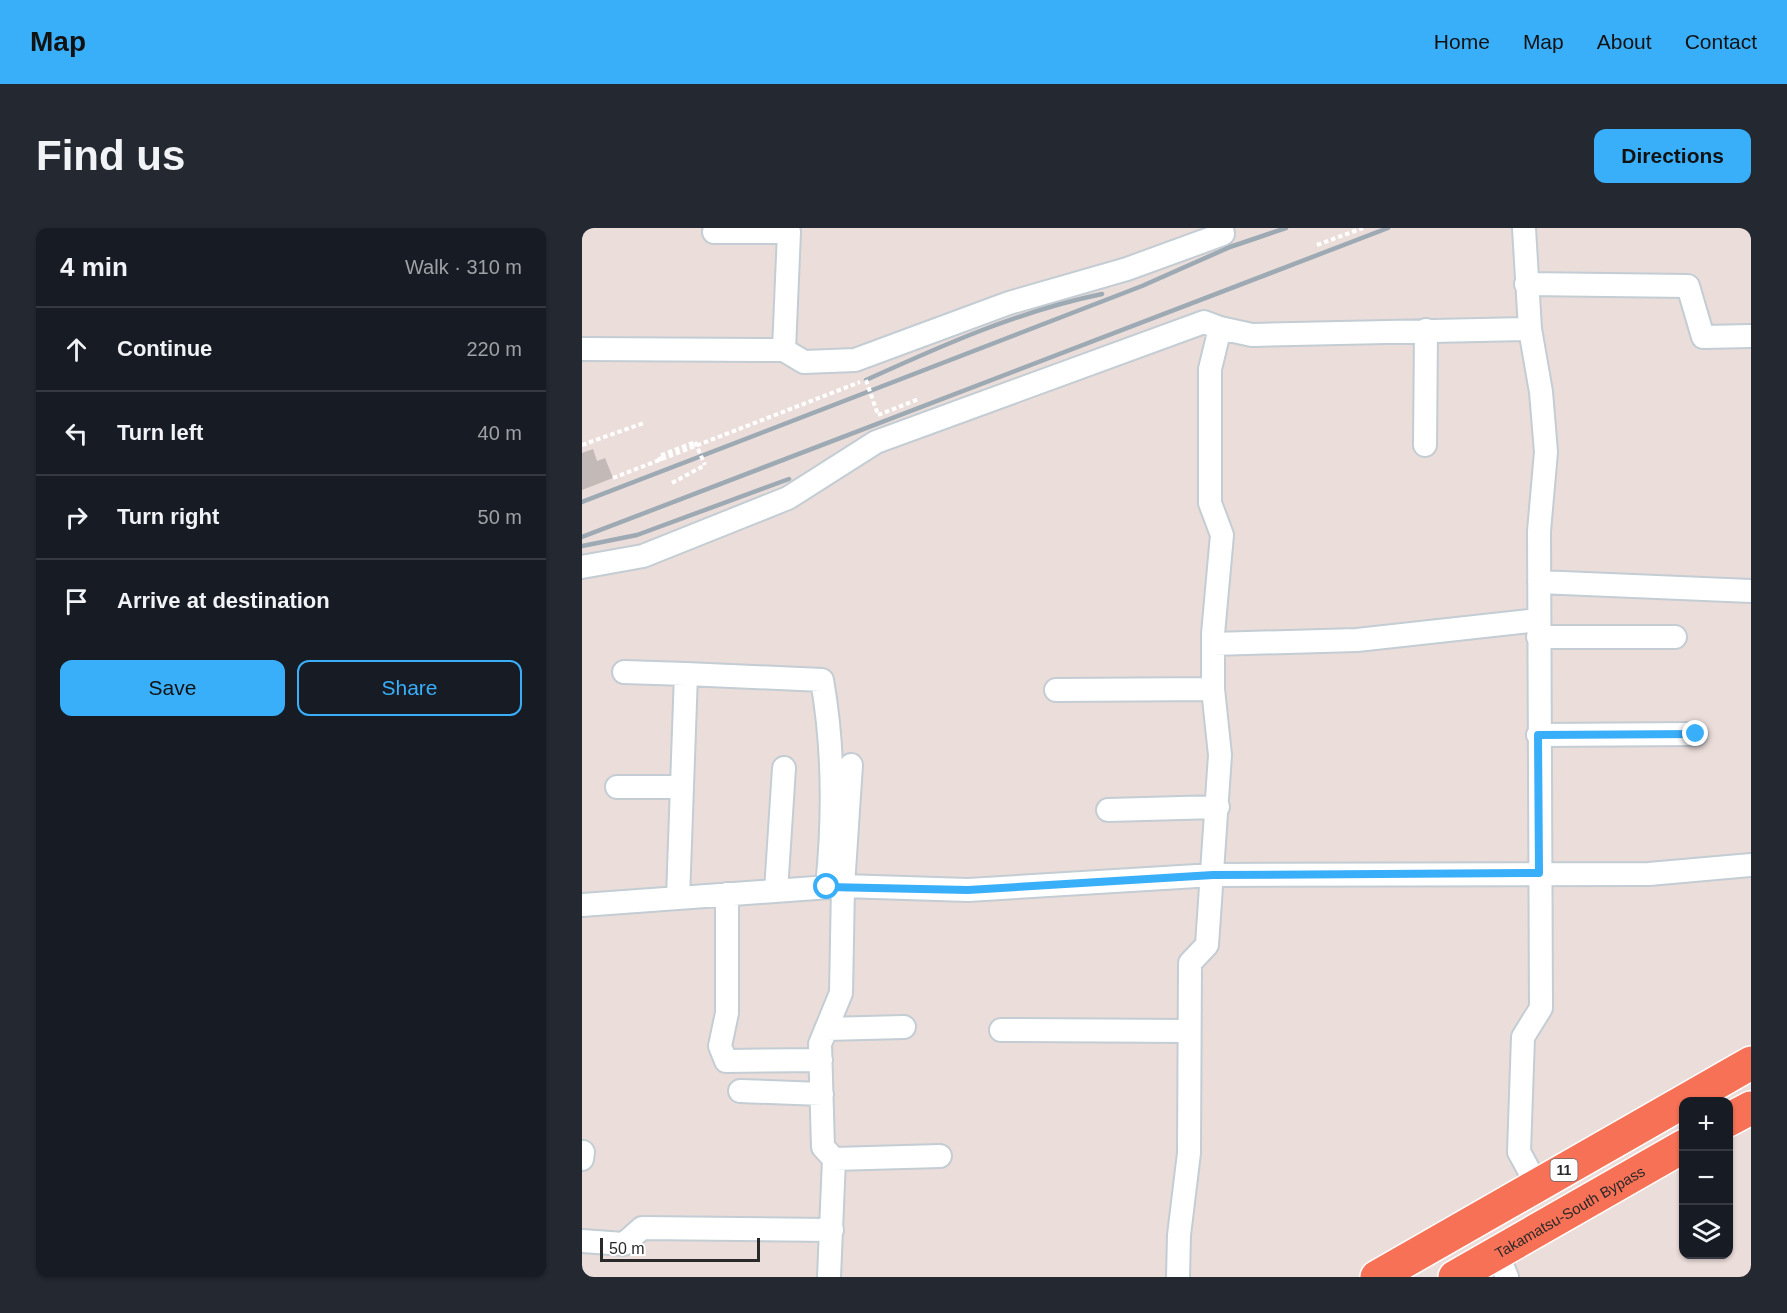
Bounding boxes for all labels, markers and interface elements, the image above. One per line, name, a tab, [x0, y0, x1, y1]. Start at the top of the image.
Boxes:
text: Map	[30, 26, 86, 57]
text: Home	[1434, 30, 1490, 53]
text: Map	[1523, 30, 1564, 53]
text: About	[1597, 30, 1652, 53]
text: Contact	[1685, 30, 1757, 53]
button: Directions	[1594, 129, 1751, 183]
text: Find us	[36, 132, 185, 179]
text: 4 min	[60, 252, 128, 282]
text: Walk · 310 m	[405, 256, 522, 278]
icon: ahead	[60, 333, 93, 366]
text: Continue	[117, 336, 212, 361]
text: 220 m	[466, 338, 522, 360]
icon: left	[60, 417, 93, 450]
text: Turn left	[117, 420, 203, 445]
text: 40 m	[478, 422, 522, 444]
icon: right	[60, 501, 93, 534]
text: Turn right	[117, 504, 219, 529]
text: 50 m	[478, 506, 522, 528]
icon: arrive	[60, 585, 93, 618]
text: Arrive at destination	[117, 588, 330, 613]
button: Save	[60, 660, 285, 716]
button: Share	[297, 660, 522, 716]
route end	[1682, 720, 1708, 746]
route start	[813, 873, 839, 899]
map controls	[1679, 1097, 1733, 1259]
button: +	[1679, 1097, 1733, 1151]
button: −	[1679, 1151, 1733, 1205]
road number: 11	[1550, 1159, 1578, 1181]
street label: Takamatsu-South Bypass	[1492, 1162, 1648, 1261]
button: layers	[1679, 1205, 1733, 1259]
scale bar	[600, 1235, 760, 1262]
text: 50 m	[609, 1240, 645, 1257]

